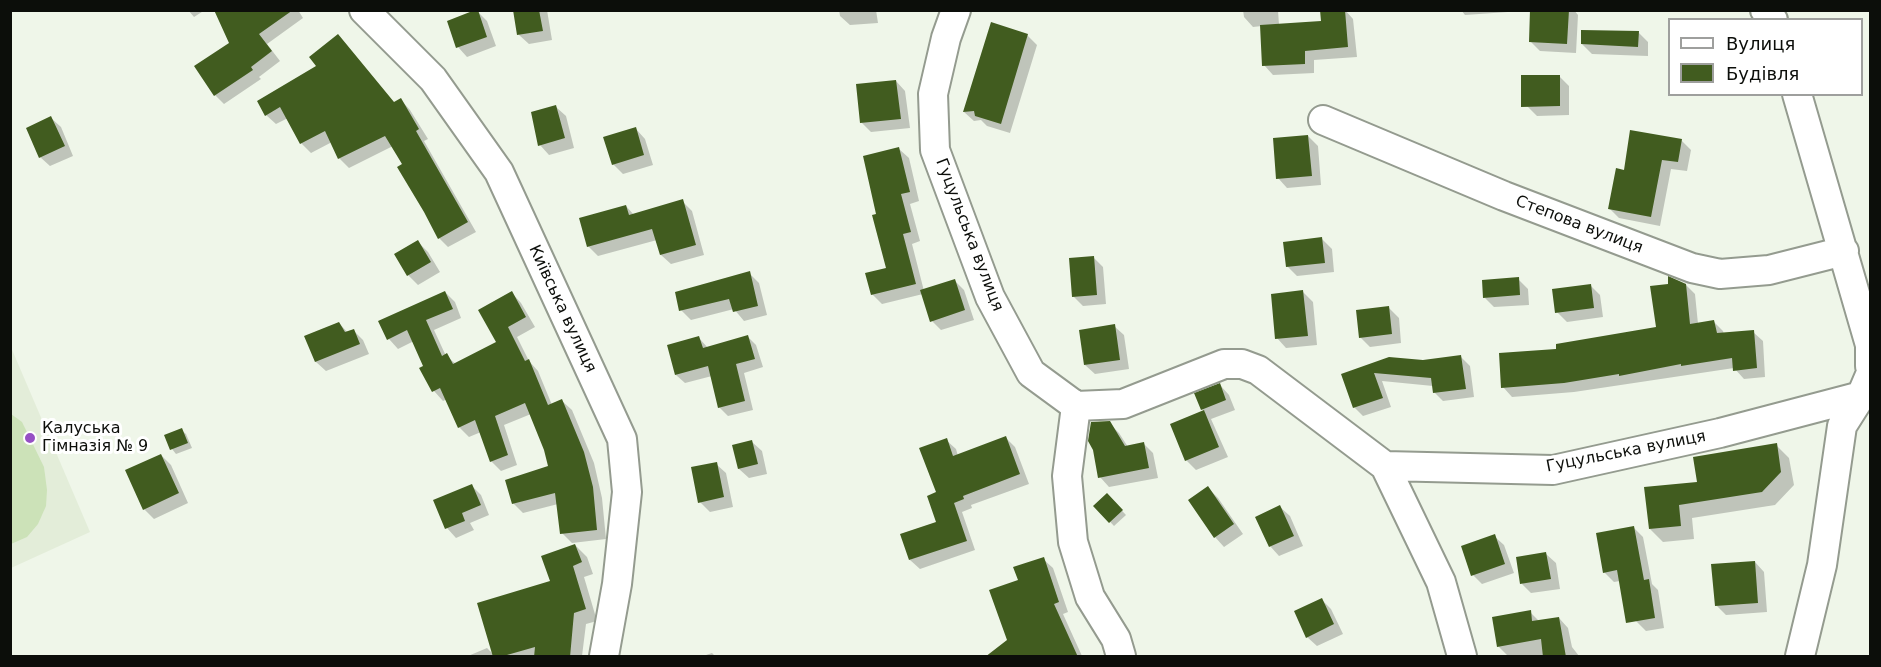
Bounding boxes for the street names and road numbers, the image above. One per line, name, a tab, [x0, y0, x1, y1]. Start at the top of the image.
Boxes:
street label: Гуцульська вулиця	[931, 156, 1007, 314]
street label: Степова вулиця	[1513, 192, 1645, 258]
street label: Київська вулиця	[524, 242, 600, 376]
street label: Гуцульська вулиця	[1545, 427, 1707, 477]

